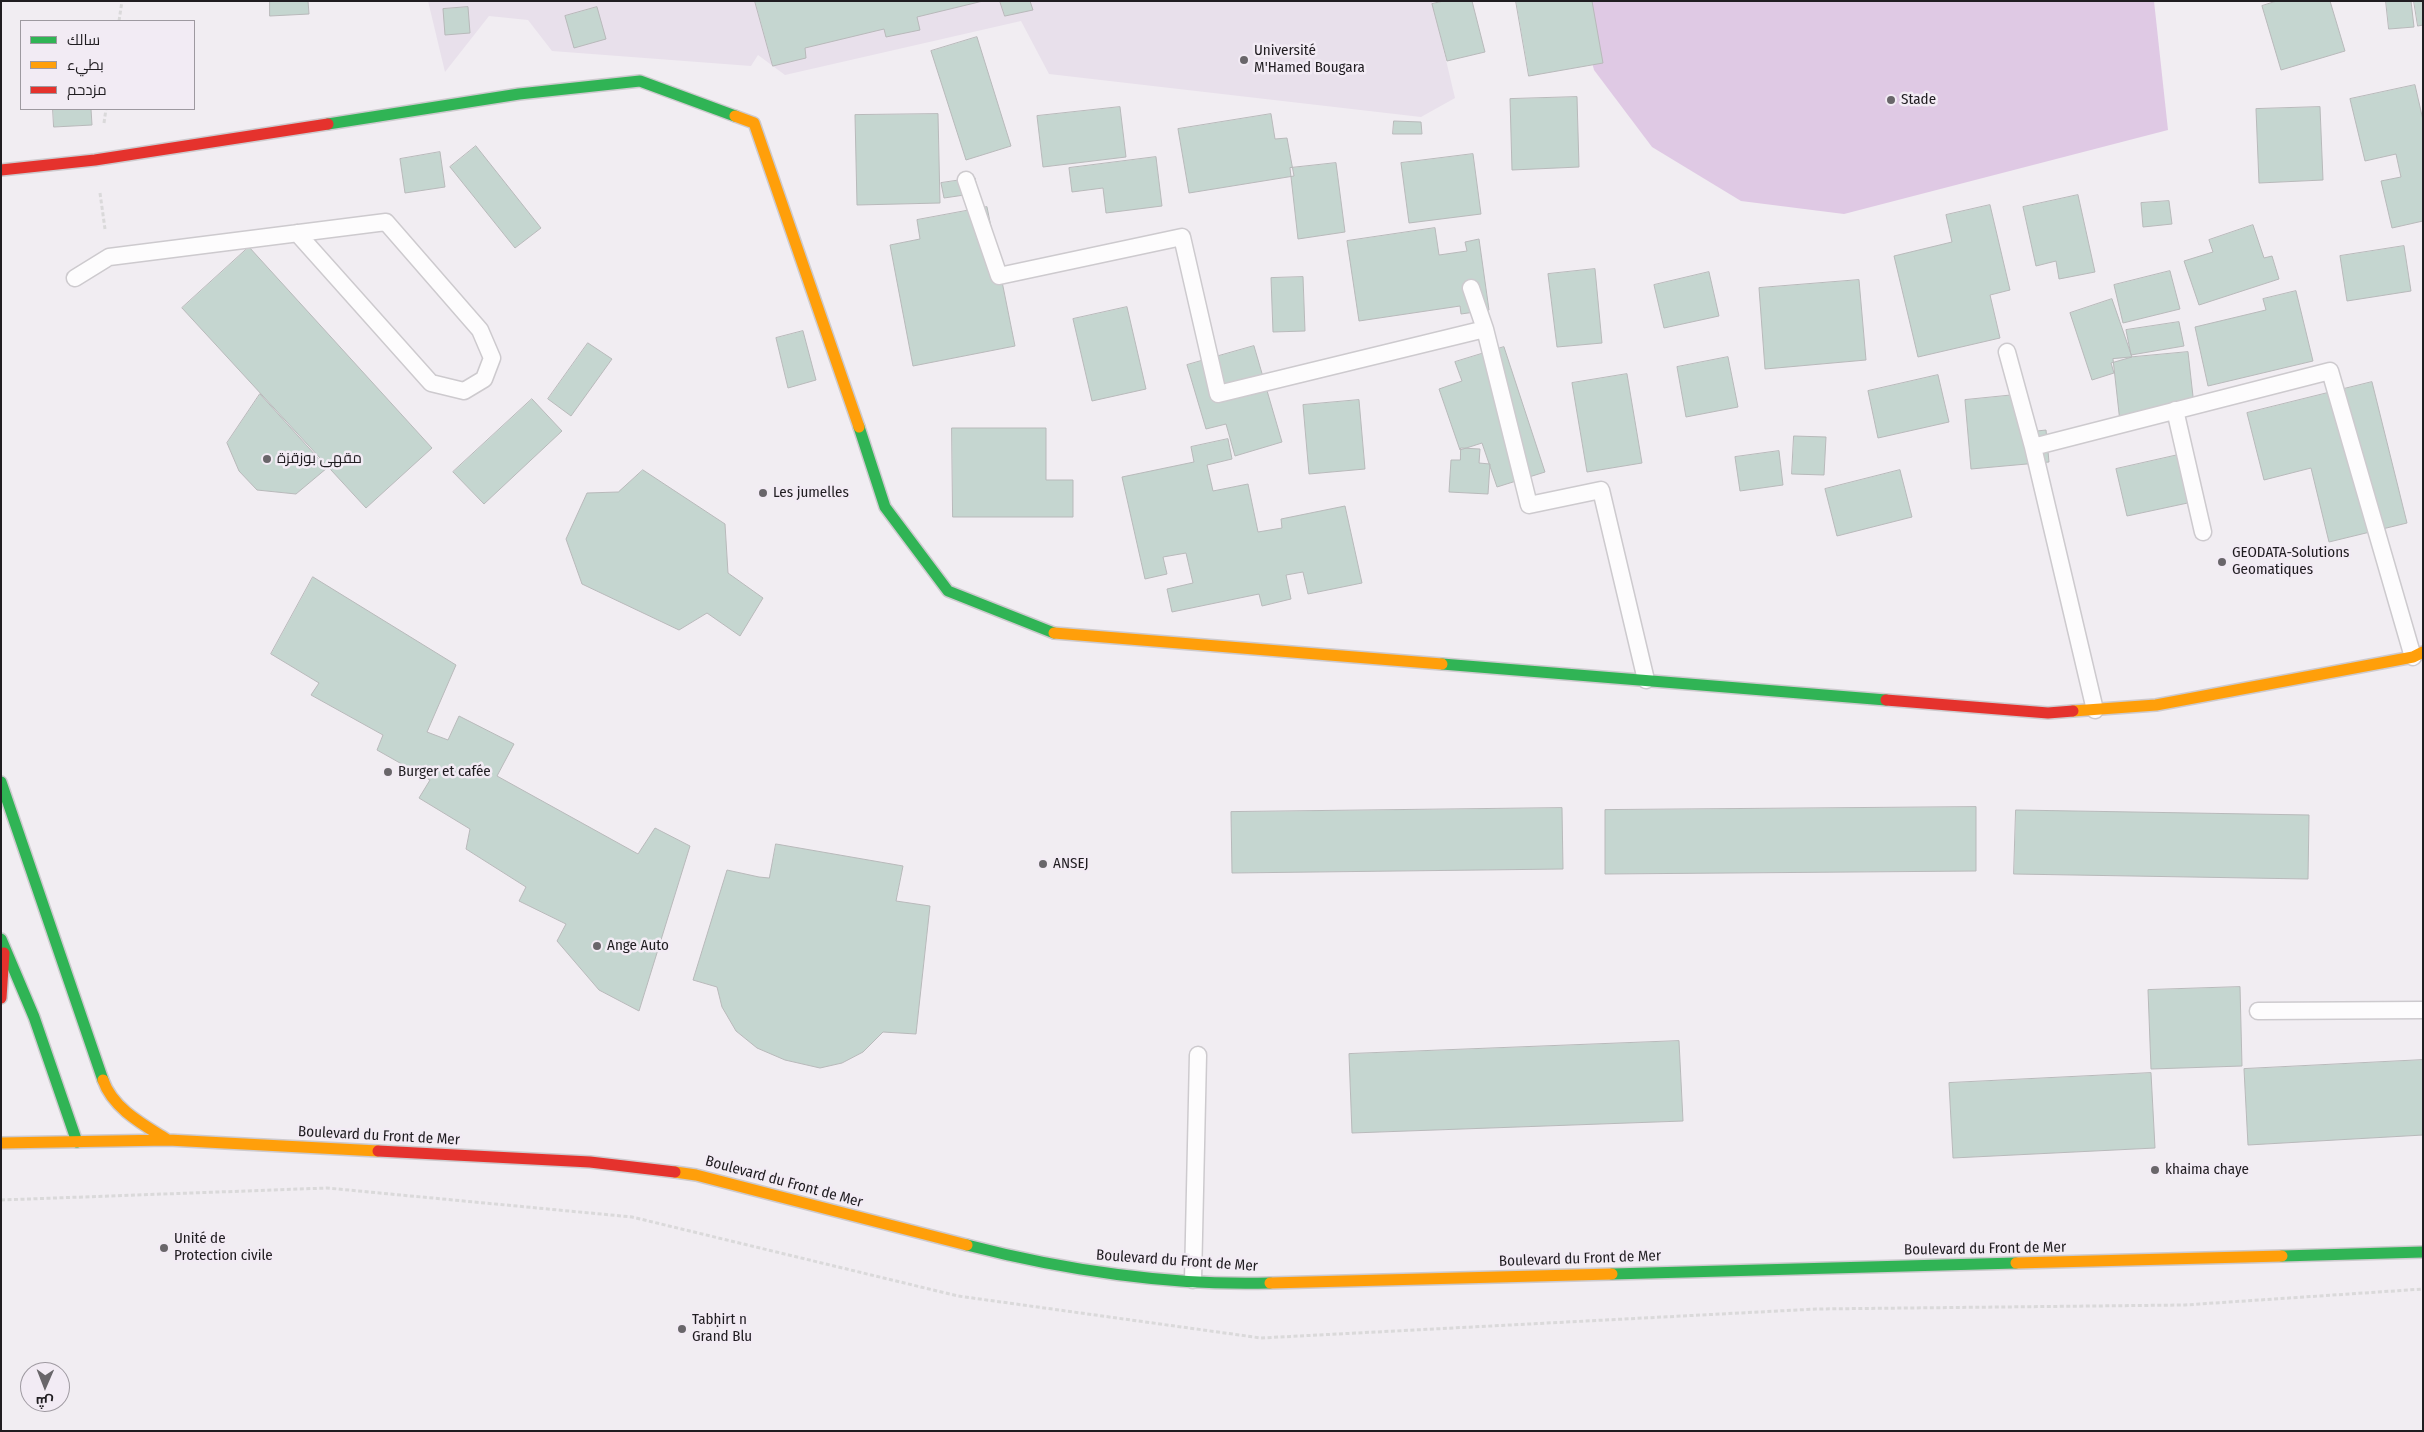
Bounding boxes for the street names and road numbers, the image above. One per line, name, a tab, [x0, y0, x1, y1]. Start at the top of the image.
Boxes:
street label: Boulevard du Front de Mer	[298, 1123, 460, 1149]
street label: Boulevard du Front de Mer	[703, 1152, 865, 1212]
street label: Boulevard du Front de Mer	[1904, 1239, 2066, 1259]
street label: Boulevard du Front de Mer	[1095, 1246, 1259, 1276]
street label: Boulevard du Front de Mer	[1499, 1247, 1661, 1271]

